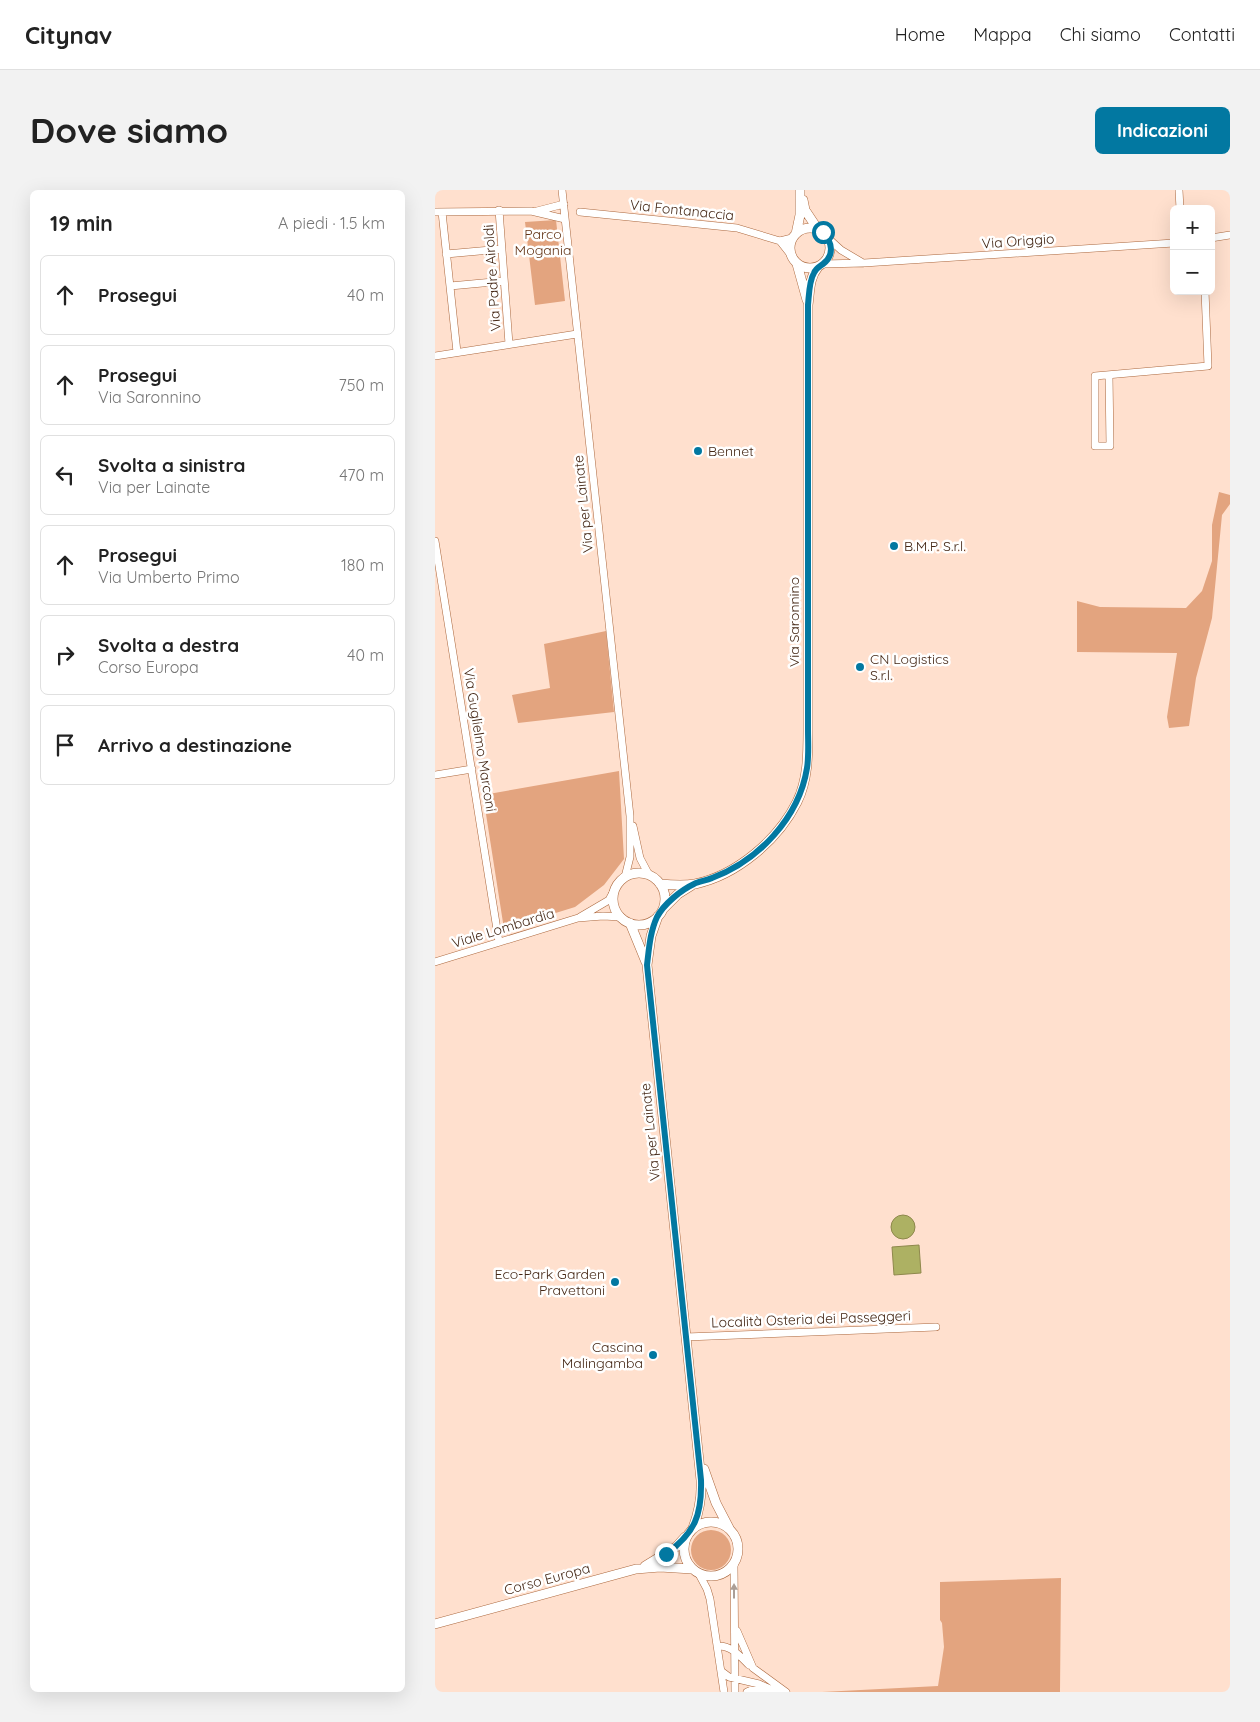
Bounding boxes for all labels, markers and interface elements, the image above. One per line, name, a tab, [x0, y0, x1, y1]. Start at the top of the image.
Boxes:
text: Citynav	[25, 20, 112, 50]
text: Home	[895, 23, 945, 46]
text: Mappa	[973, 23, 1032, 46]
text: Chi siamo	[1060, 23, 1141, 46]
text: Contatti	[1169, 23, 1235, 46]
button: Indicazioni	[1095, 107, 1230, 154]
text: Dove siamo	[30, 108, 228, 152]
street label: Via Fontanaccia	[629, 196, 735, 224]
map controls	[1170, 205, 1215, 295]
button: +	[1170, 205, 1215, 250]
text: 19 min	[50, 210, 113, 236]
text: A piedi · 1.5 km	[278, 213, 385, 233]
route start	[812, 221, 835, 244]
street label: Via Padre Airoldi	[479, 224, 505, 332]
park label: Parco Mogania	[515, 225, 571, 259]
street label: Via Origgio	[981, 229, 1055, 253]
button: −	[1170, 250, 1215, 295]
icon: ahead	[51, 281, 79, 309]
text: Prosegui	[98, 283, 177, 307]
text: 40 m	[347, 285, 384, 305]
text: Prosegui	[98, 363, 177, 387]
icon: ahead	[51, 371, 79, 399]
text: 750 m	[339, 375, 384, 395]
text: Via Saronnino	[98, 387, 201, 407]
place label: Bennet	[708, 442, 754, 460]
marker: Bennet	[692, 445, 704, 457]
text: Svolta a sinistra	[98, 453, 245, 477]
street label: Via per Lainate	[569, 454, 597, 554]
icon: left	[51, 461, 79, 489]
text: 470 m	[339, 465, 384, 485]
text: Via per Lainate	[98, 477, 210, 497]
place label: B.M.P. S.r.l.	[904, 537, 966, 555]
marker: B.M.P. S.r.l.	[888, 540, 900, 552]
text: Prosegui	[98, 543, 177, 567]
icon: ahead	[51, 551, 79, 579]
text: 180 m	[341, 555, 384, 575]
text: Via Umberto Primo	[98, 567, 240, 587]
street label: Via Saronnino	[785, 577, 803, 667]
text: Svolta a destra	[98, 633, 239, 657]
icon: right	[51, 641, 79, 669]
text: 40 m	[347, 645, 384, 665]
place label: CN Logistics S.r.l.	[870, 650, 949, 684]
text: Corso Europa	[98, 657, 199, 677]
marker: CN Logistics S.r.l.	[854, 661, 866, 673]
street label: Via Guglielmo Marconi	[460, 667, 500, 813]
icon: arrive	[51, 731, 79, 759]
text: Arrivo a destinazione	[98, 733, 292, 757]
street label: Viale Lombardia	[450, 904, 556, 952]
street label: Via per Lainate	[636, 1082, 664, 1182]
place label: Eco-Park Garden Pravettoni	[495, 1265, 605, 1299]
marker: Eco-Park Garden Pravettoni	[609, 1276, 621, 1288]
street label: Località Osteria dei Passeggeri	[711, 1307, 911, 1331]
place label: Cascina Malingamba	[562, 1338, 643, 1372]
marker: Cascina Malingamba	[647, 1349, 659, 1361]
route end	[655, 1543, 678, 1566]
street label: Corso Europa	[502, 1559, 592, 1599]
one-way arrow	[730, 1583, 738, 1599]

